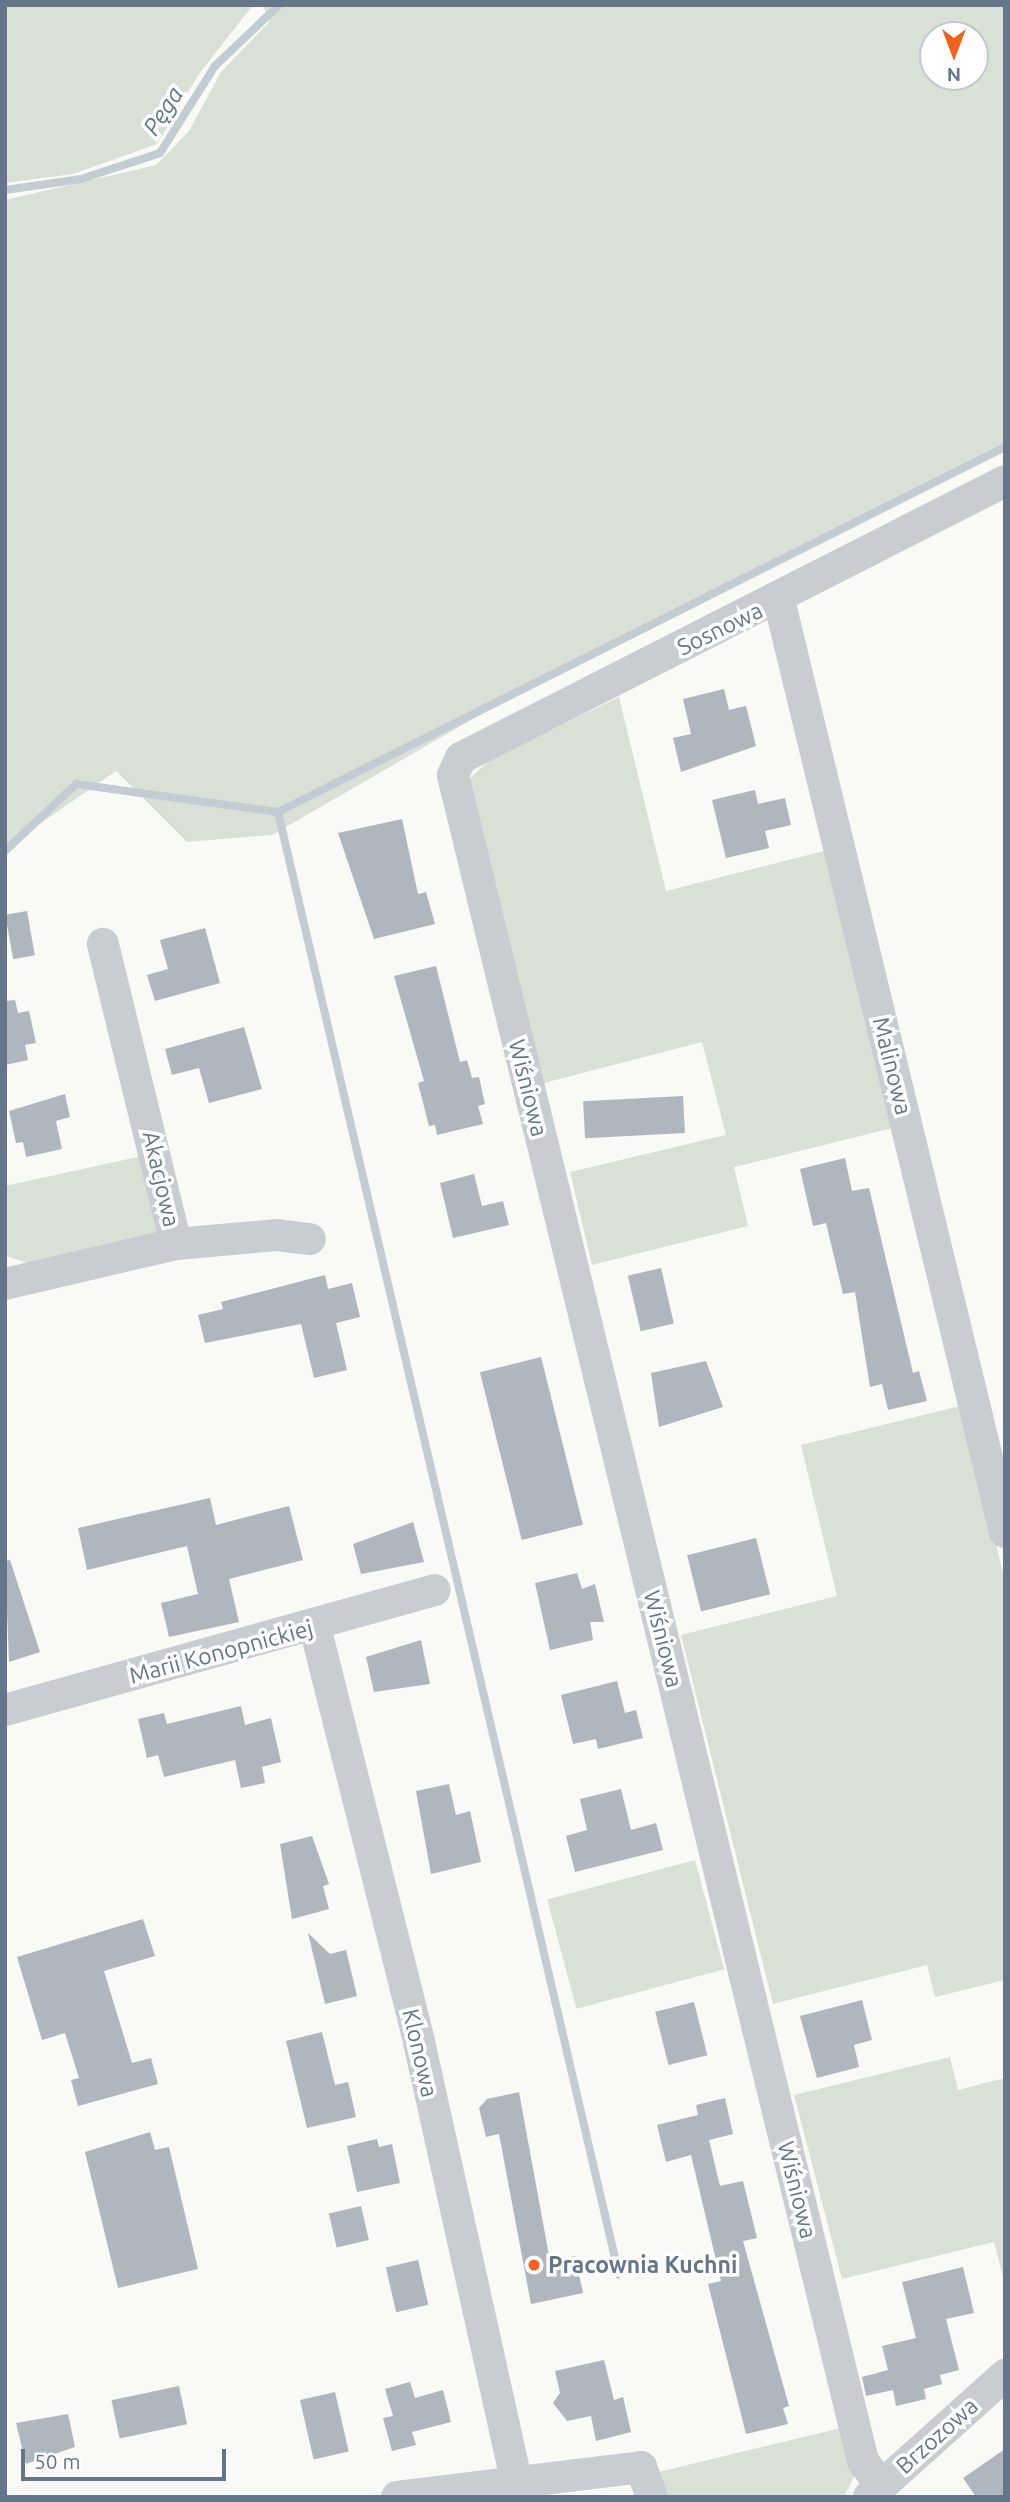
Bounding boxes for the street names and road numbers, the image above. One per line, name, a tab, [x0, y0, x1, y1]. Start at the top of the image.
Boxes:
street label: Sosnowa	[673, 596, 767, 662]
street label: Malinowa	[867, 1014, 917, 1118]
street label: Wiśniowa	[503, 1037, 553, 1139]
street label: Akacjowa	[137, 1128, 185, 1230]
street label: Wiśniowa	[638, 1588, 688, 1690]
street label: Marii Konopnickiej	[126, 1614, 316, 1690]
street label: Klonowa	[396, 2006, 444, 2100]
street label: Wiśniowa	[772, 2139, 822, 2241]
street label: Brzozowa	[890, 2392, 984, 2480]

